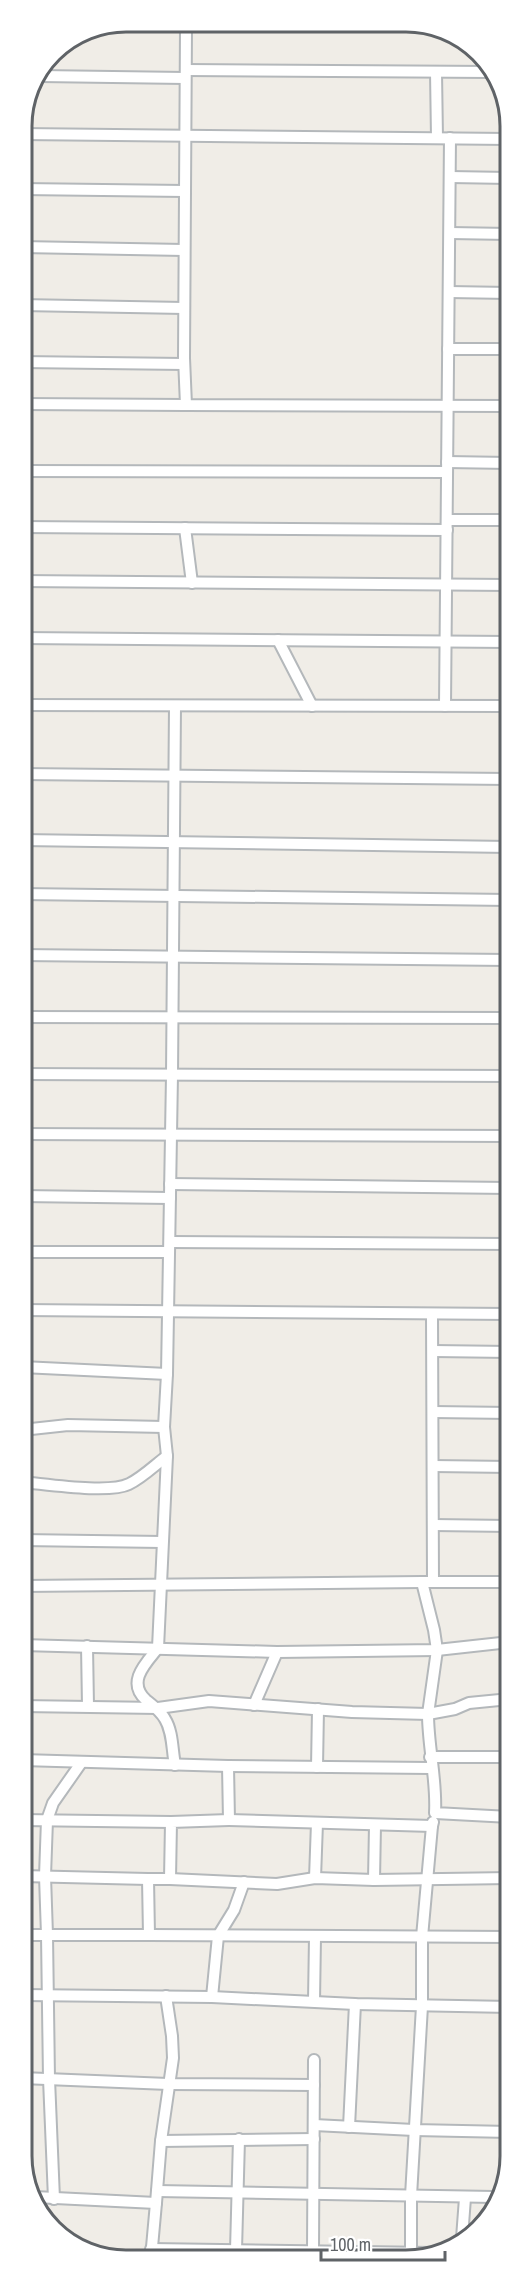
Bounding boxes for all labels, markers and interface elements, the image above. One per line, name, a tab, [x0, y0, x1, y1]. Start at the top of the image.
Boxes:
scale bar	[321, 2224, 446, 2262]
text: 100 m	[330, 2232, 371, 2257]

